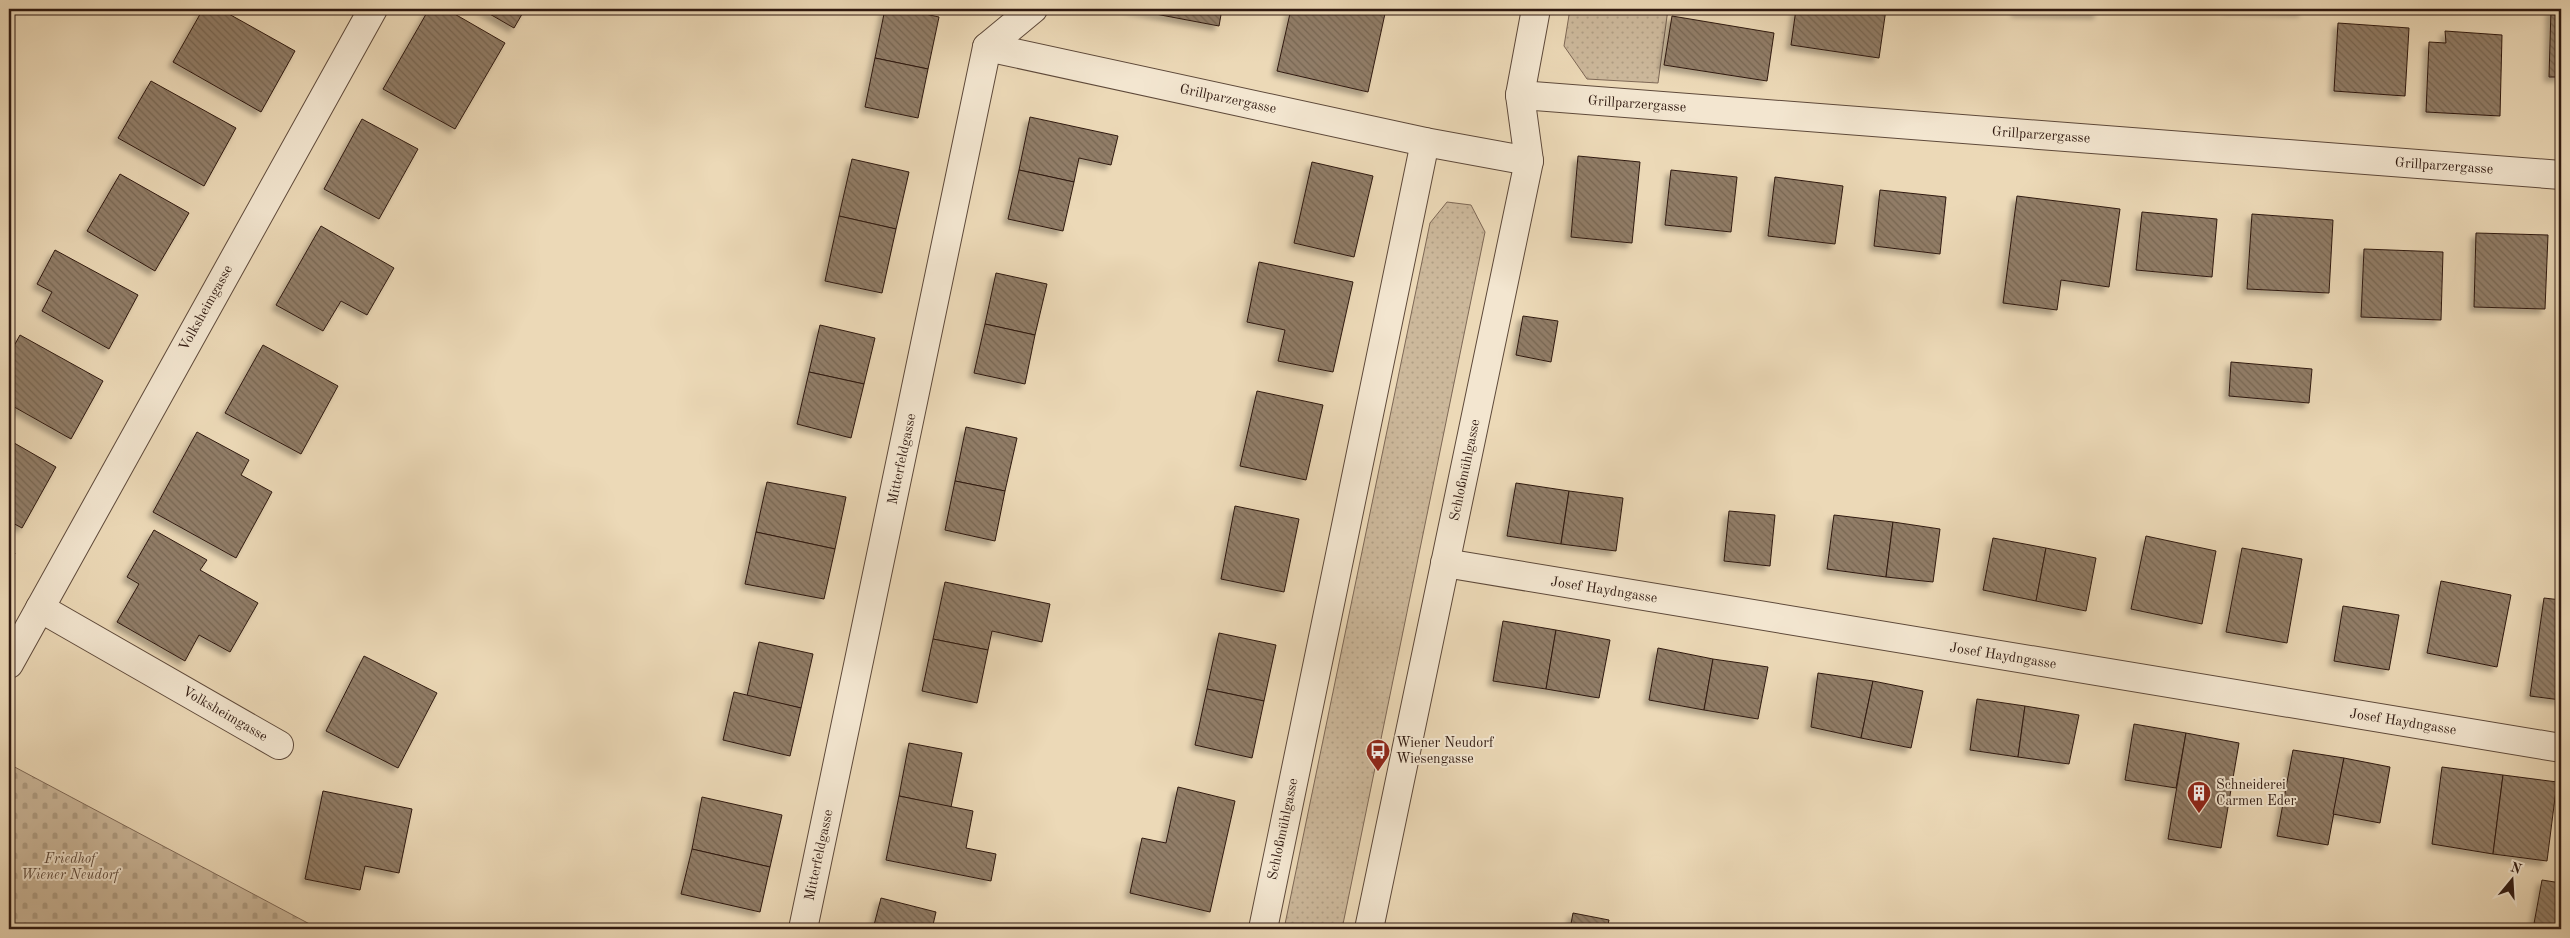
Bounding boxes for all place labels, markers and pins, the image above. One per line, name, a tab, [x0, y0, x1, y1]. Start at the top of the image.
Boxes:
place label: Wiener Neudorf Wiesengasse	[1396, 736, 1495, 766]
bus stop icon: Wiener Neudorf Wiesengasse	[1365, 738, 1391, 772]
place label: Schneiderei Carmen Eder	[2216, 778, 2296, 808]
building icon: Schneiderei Carmen Eder	[2186, 780, 2212, 814]

